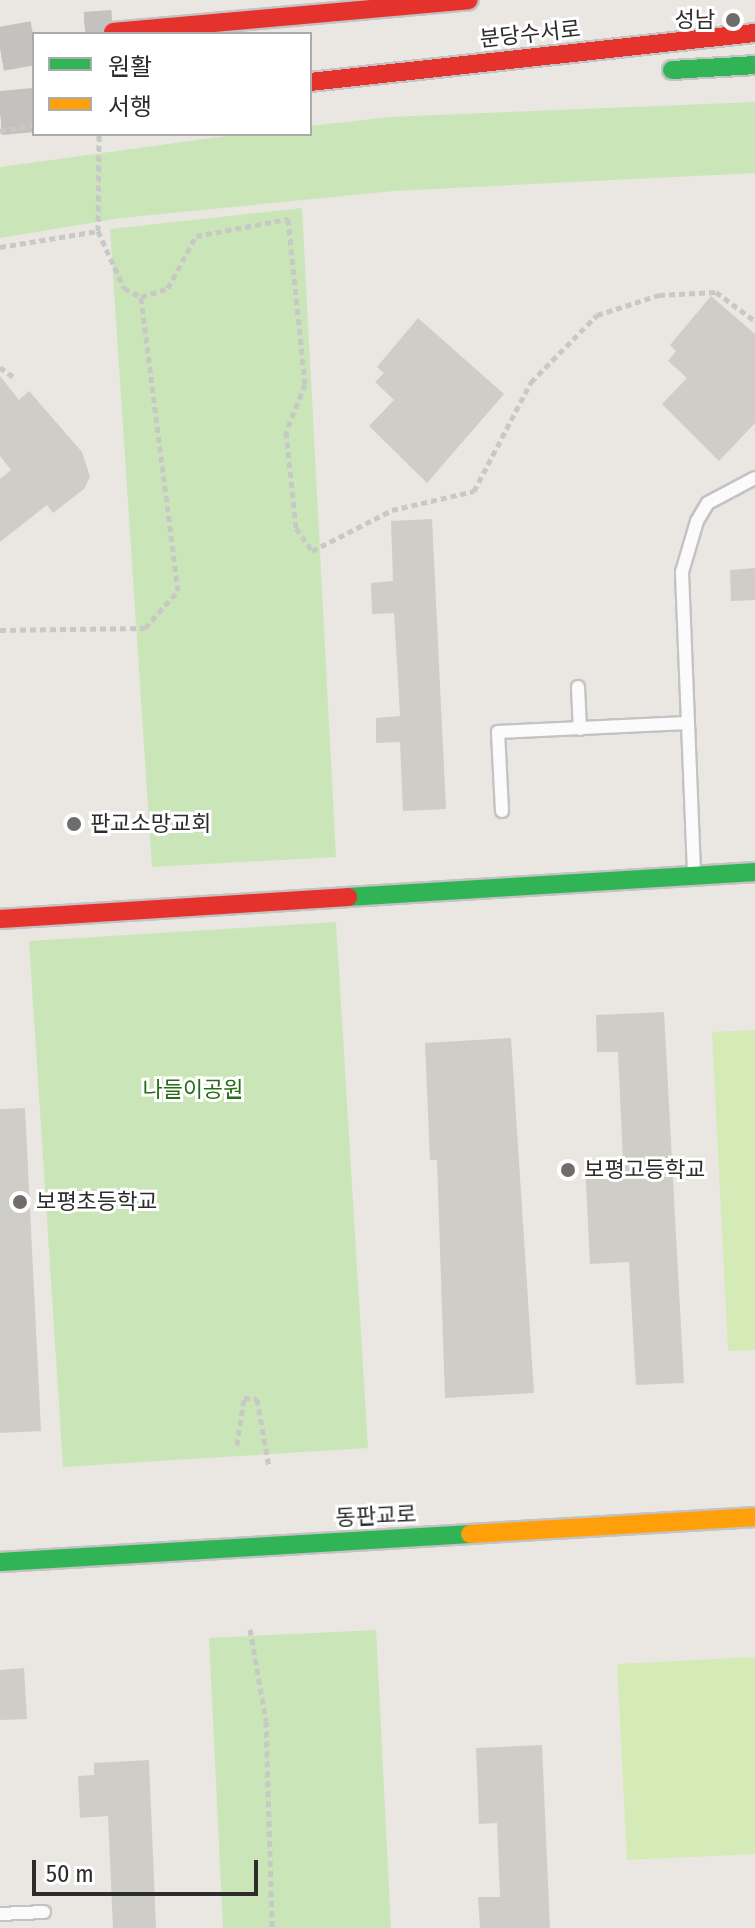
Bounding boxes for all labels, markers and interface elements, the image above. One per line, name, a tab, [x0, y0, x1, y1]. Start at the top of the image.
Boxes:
place label: 성남	[675, 7, 715, 33]
marker: 성남	[722, 9, 744, 31]
street label: 분당수서로	[478, 16, 582, 52]
legend	[32, 32, 312, 136]
text: 원활	[108, 53, 152, 81]
text: 서행	[108, 93, 152, 121]
place label: 판교소망교회	[90, 811, 211, 837]
marker: 판교소망교회	[65, 815, 83, 833]
park label: 나들이공원	[142, 1077, 244, 1103]
place label: 보평고등학교	[584, 1157, 705, 1183]
marker: 보평고등학교	[559, 1161, 577, 1179]
place label: 보평초등학교	[36, 1189, 157, 1215]
marker: 보평초등학교	[11, 1193, 29, 1211]
street label: 동판교로	[335, 1501, 417, 1531]
scale bar	[36, 1844, 262, 1894]
text: 50 m	[46, 1860, 94, 1888]

